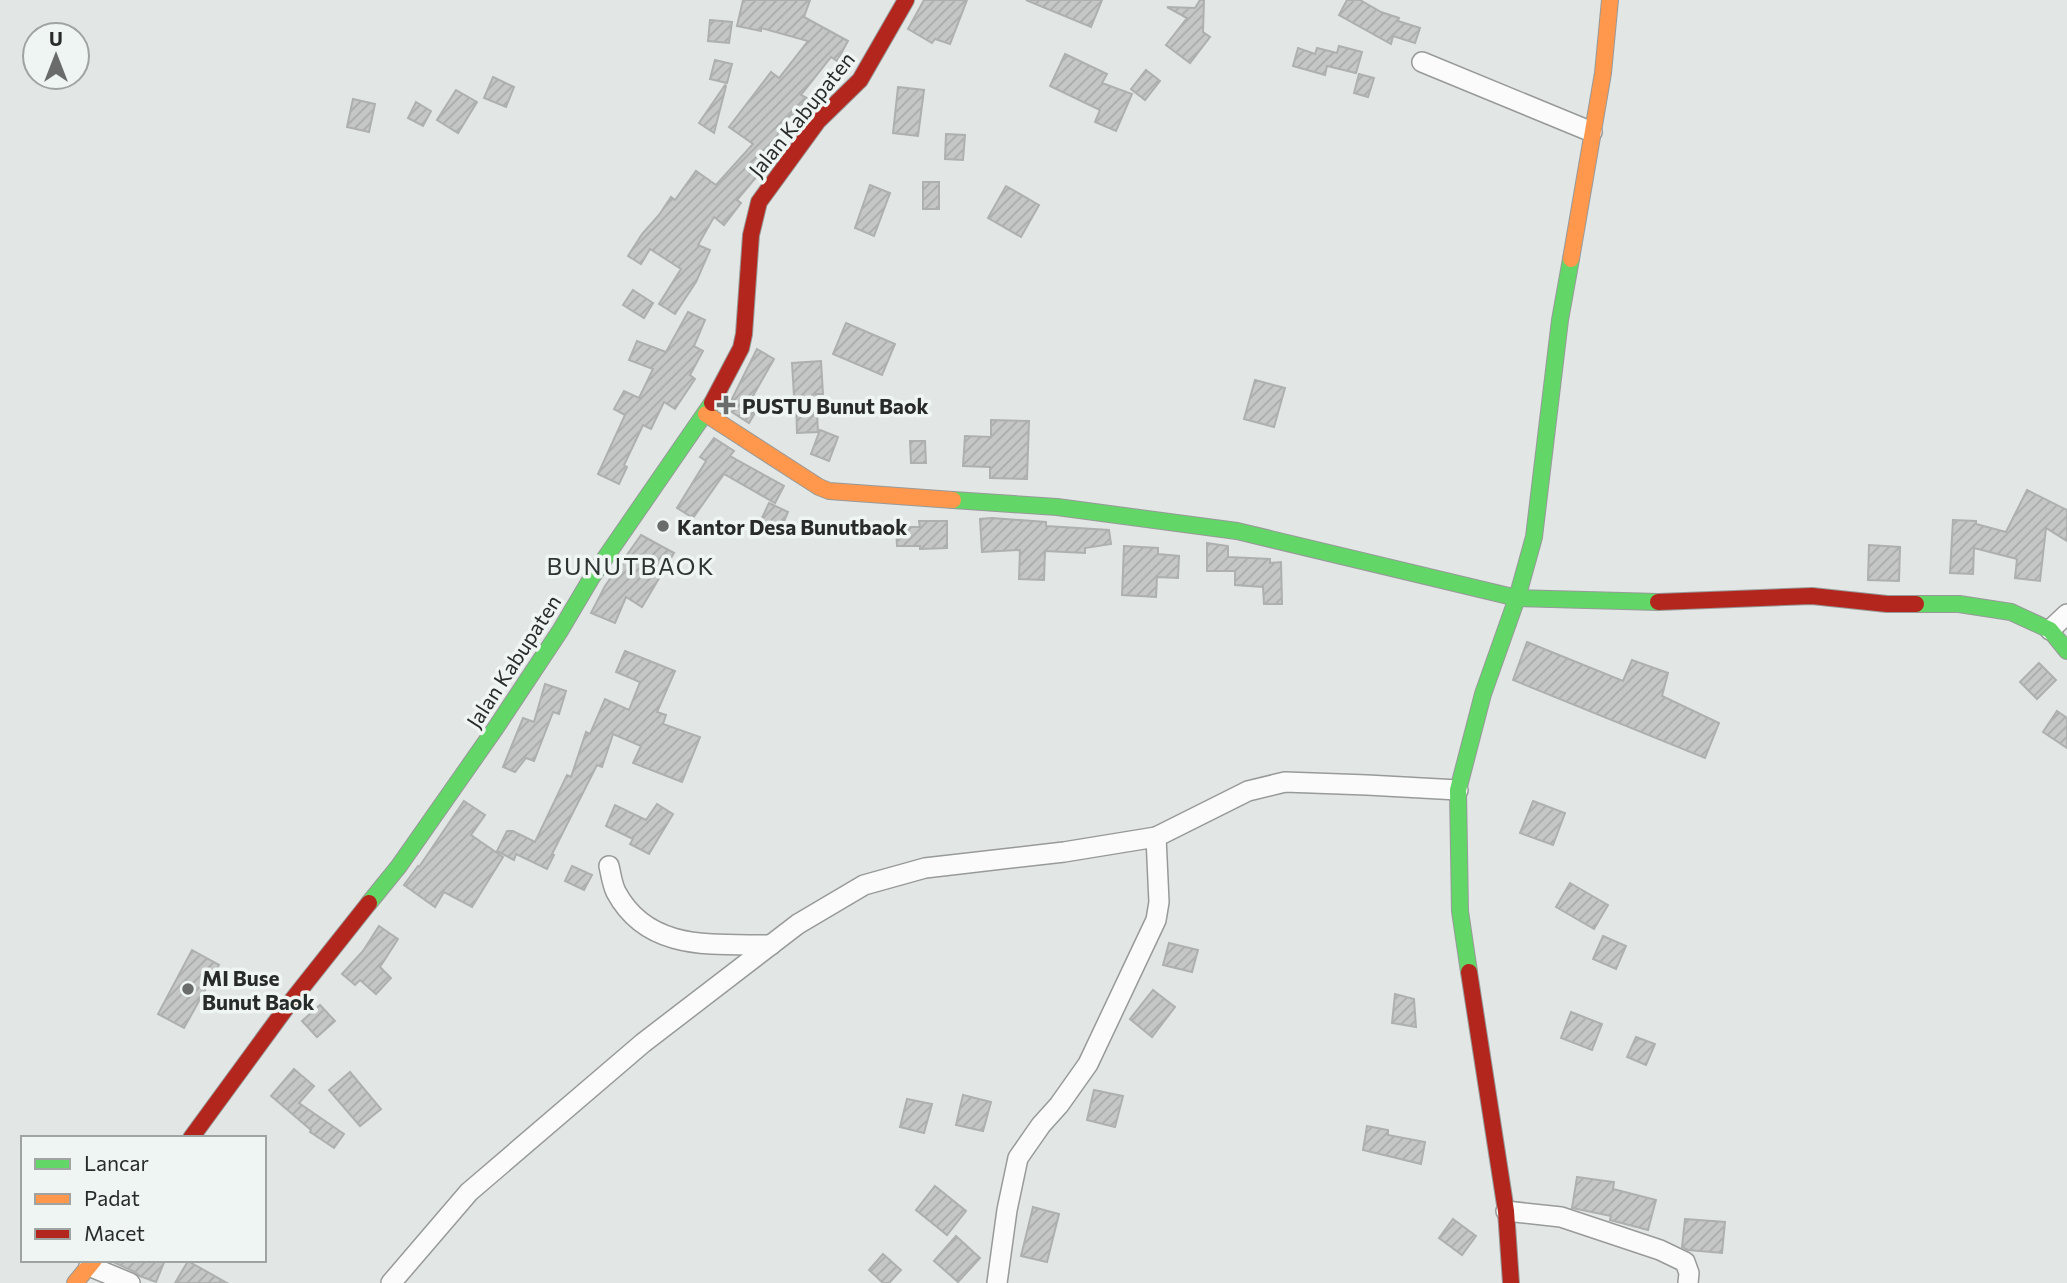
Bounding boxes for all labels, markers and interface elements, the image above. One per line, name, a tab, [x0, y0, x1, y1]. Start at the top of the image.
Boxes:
north arrow	[21, 21, 91, 91]
text: U	[49, 27, 63, 50]
street label: Jalan Kabupaten	[743, 46, 859, 182]
place label: PUSTU Bunut Baok	[742, 393, 929, 418]
marker: PUSTU Bunut Baok	[716, 395, 736, 415]
place label: Kantor Desa Bunutbaok	[677, 514, 907, 539]
marker: Kantor Desa Bunutbaok	[655, 518, 671, 534]
district label: BUNUTBAOK	[546, 551, 716, 580]
street label: Jalan Kabupaten	[461, 590, 565, 732]
place label: MI Buse Bunut Baok	[202, 965, 314, 1014]
marker: MI Buse Bunut Baok	[180, 981, 196, 997]
legend	[21, 1136, 266, 1262]
text: Lancar	[84, 1150, 149, 1175]
text: Padat	[84, 1185, 140, 1210]
text: Macet	[84, 1220, 145, 1245]

